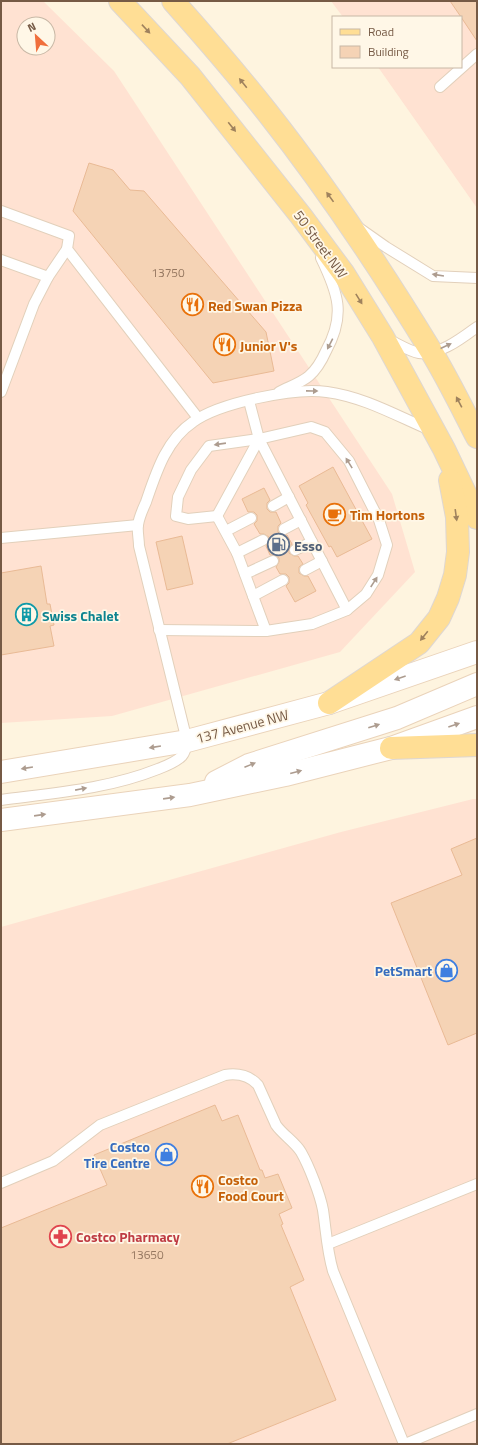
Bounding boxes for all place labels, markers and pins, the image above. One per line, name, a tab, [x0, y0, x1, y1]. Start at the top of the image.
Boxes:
restaurant icon: Red Swan Pizza	[179, 292, 205, 318]
place label: Red Swan Pizza	[208, 295, 303, 316]
restaurant icon: Junior V's	[212, 332, 238, 358]
place label: Junior V's	[240, 335, 298, 356]
cafe icon: Tim Hortons	[322, 501, 348, 527]
place label: Tim Hortons	[350, 504, 425, 525]
fuel station icon: Esso	[266, 532, 292, 558]
place label: Esso	[294, 535, 322, 556]
building icon: Swiss Chalet	[13, 602, 39, 628]
place label: Swiss Chalet	[42, 605, 119, 626]
shop icon: PetSmart	[434, 957, 460, 983]
place label: PetSmart	[375, 960, 432, 981]
place label: Costco Tire Centre	[84, 1136, 150, 1173]
shop icon: Costco Tire Centre	[153, 1141, 179, 1167]
place label: Costco Food Court	[218, 1169, 284, 1206]
restaurant icon: Costco Food Court	[190, 1174, 216, 1200]
pharmacy icon: Costco Pharmacy	[48, 1223, 74, 1249]
place label: Costco Pharmacy	[76, 1226, 180, 1247]

